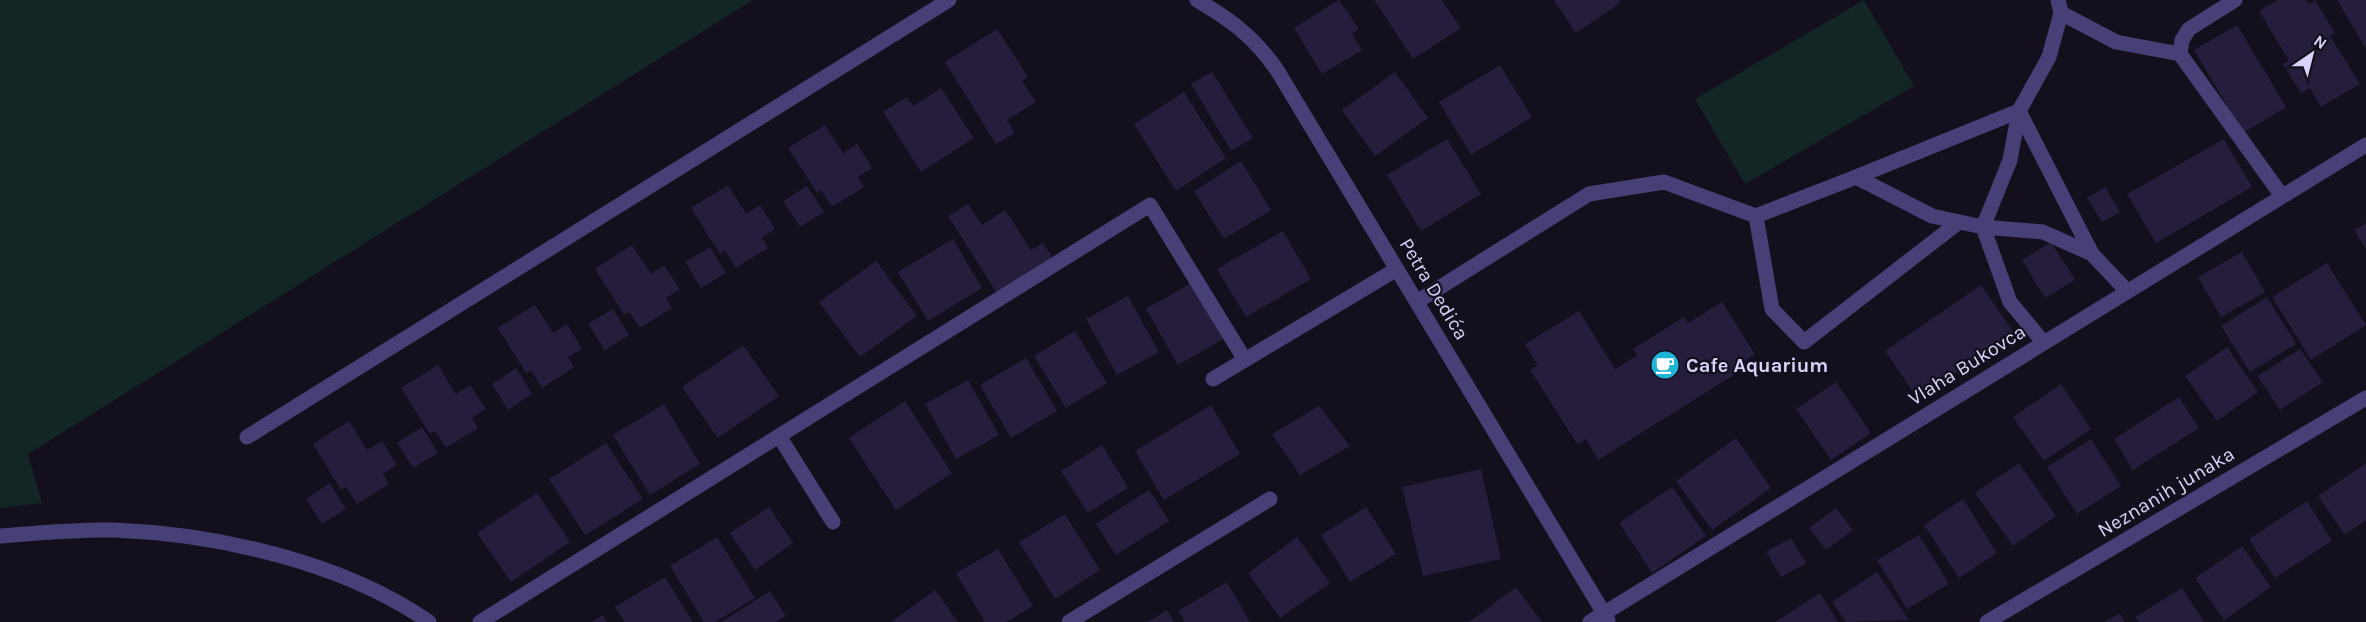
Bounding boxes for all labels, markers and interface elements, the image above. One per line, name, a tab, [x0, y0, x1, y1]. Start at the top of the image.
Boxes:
north arrow	[2282, 24, 2342, 84]
text: N	[2310, 31, 2330, 53]
street label: Petra Dedića	[1395, 234, 1473, 344]
street label: Vlaha Bukovca	[1904, 320, 2030, 410]
cafe icon: Cafe Aquarium	[1649, 349, 1681, 381]
place label: Cafe Aquarium	[1686, 354, 1828, 377]
street label: Neznanih junaka	[2094, 442, 2238, 542]

